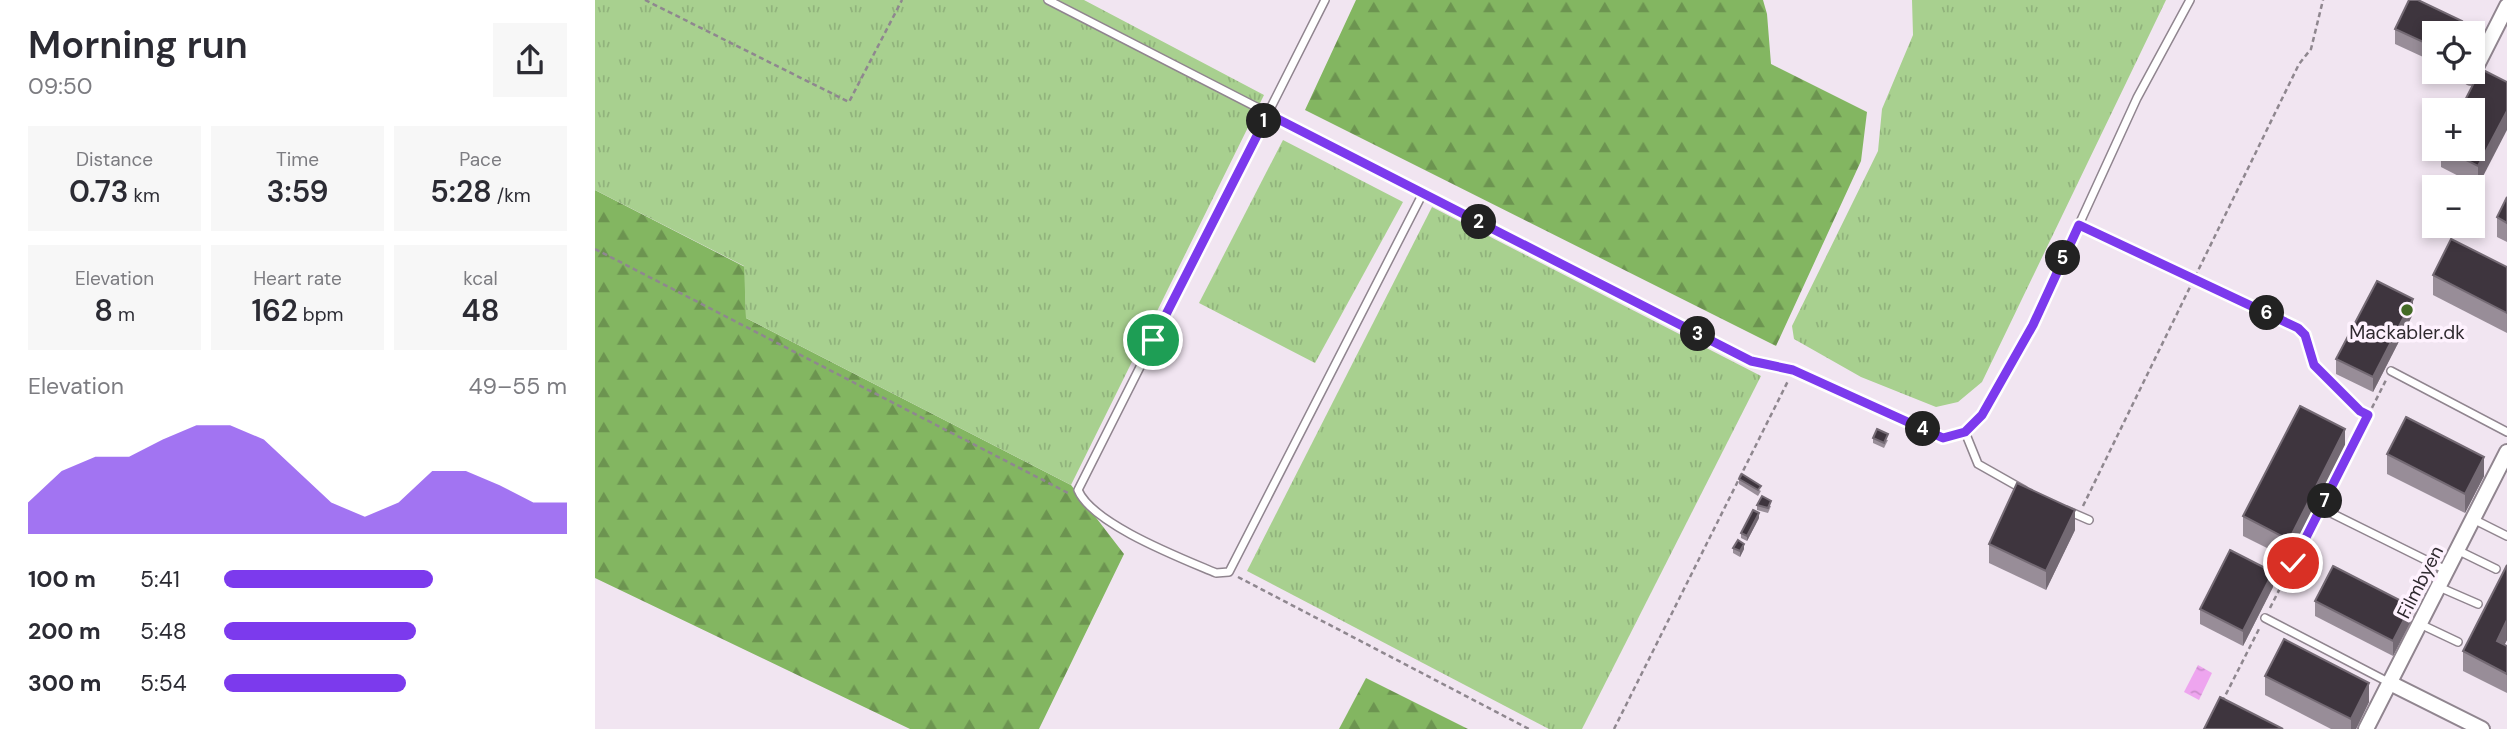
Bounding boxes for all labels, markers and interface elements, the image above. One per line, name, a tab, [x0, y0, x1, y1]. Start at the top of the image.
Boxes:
text: Morning run	[28, 20, 248, 70]
map controls	[2422, 21, 2485, 238]
button: locate	[2422, 21, 2485, 84]
button: share	[493, 23, 567, 97]
text: 09:50	[28, 71, 93, 101]
button: +	[2422, 98, 2485, 161]
pin: 1	[1247, 104, 1281, 138]
text: 1	[1260, 108, 1267, 133]
text: Distance	[76, 147, 153, 172]
text: Time	[276, 147, 319, 172]
text: Pace	[459, 147, 502, 172]
text: 0.73	[69, 172, 128, 211]
text: 3:59	[267, 172, 328, 211]
text: 5:28	[430, 172, 492, 211]
button: −	[2422, 175, 2485, 238]
text: km	[128, 183, 160, 208]
text: /km	[492, 183, 531, 208]
pin: 2	[1461, 204, 1497, 240]
text: 2	[1473, 209, 1484, 234]
pin: 5	[2045, 240, 2081, 276]
text: 5	[2057, 245, 2068, 270]
text: Elevation	[75, 266, 154, 291]
text: Heart rate	[253, 266, 342, 291]
text: kcal	[463, 266, 498, 291]
text: 8	[94, 291, 113, 330]
text: 162	[251, 291, 298, 330]
text: 48	[462, 291, 499, 330]
pin: 6	[2249, 296, 2285, 330]
text: 6	[2260, 300, 2273, 325]
text: m	[113, 302, 135, 327]
text: bpm	[298, 302, 344, 327]
marker: Mackabler.dk	[2399, 302, 2415, 318]
pin	[1123, 310, 1183, 370]
pin: 3	[1681, 316, 1715, 352]
place label: Mackabler.dk	[2349, 320, 2465, 345]
icon: arrive	[1134, 321, 1172, 359]
text: 3	[1692, 321, 1703, 346]
text: Elevation	[28, 371, 124, 401]
text: 49–55 m	[469, 371, 567, 401]
pin: 4	[1905, 412, 1941, 446]
text: 4	[1916, 416, 1929, 441]
pin: 7	[2307, 484, 2343, 518]
text: 7	[2319, 488, 2330, 513]
pin	[2263, 533, 2323, 593]
street label: Filmbyen	[2391, 541, 2449, 623]
icon: check	[2274, 544, 2312, 582]
text: 100 m	[28, 564, 96, 594]
text: 5:41	[140, 564, 180, 594]
text: 200 m	[28, 616, 101, 646]
text: 5:48	[140, 616, 187, 646]
text: 300 m	[28, 668, 101, 698]
text: 5:54	[140, 668, 187, 698]

